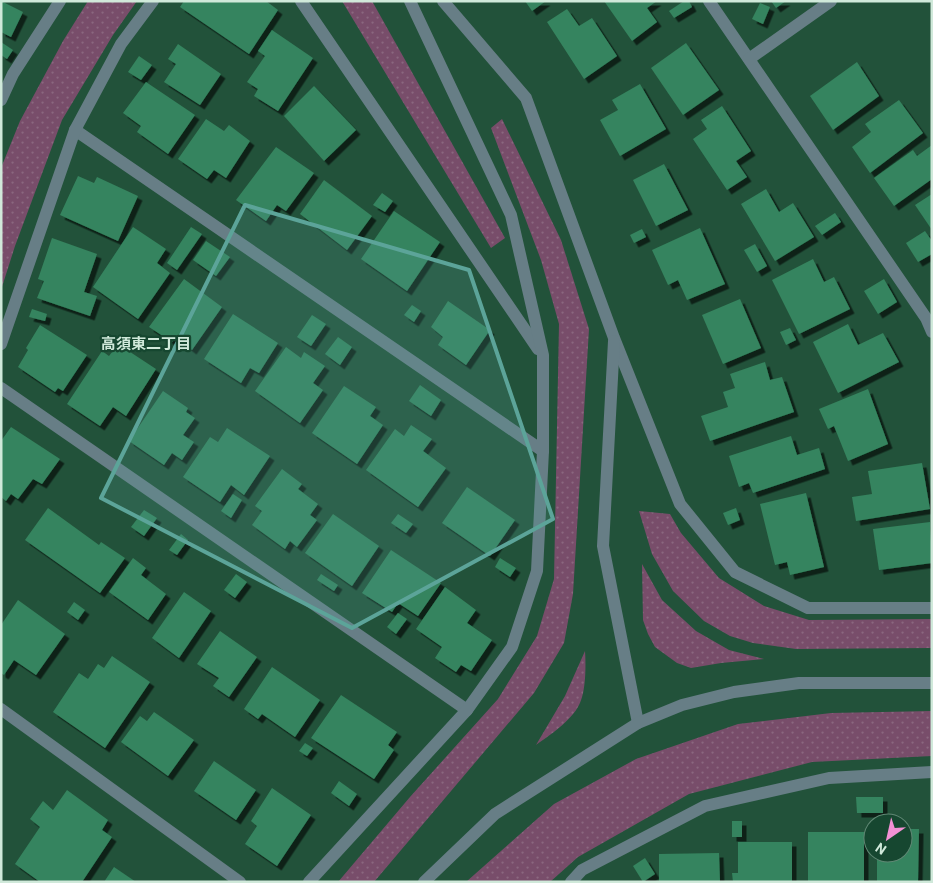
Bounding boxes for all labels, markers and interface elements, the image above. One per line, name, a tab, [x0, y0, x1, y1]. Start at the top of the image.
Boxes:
district label: 高須東二丁目	[101, 334, 191, 352]
north arrow	[863, 813, 913, 863]
text: N	[872, 840, 889, 859]

